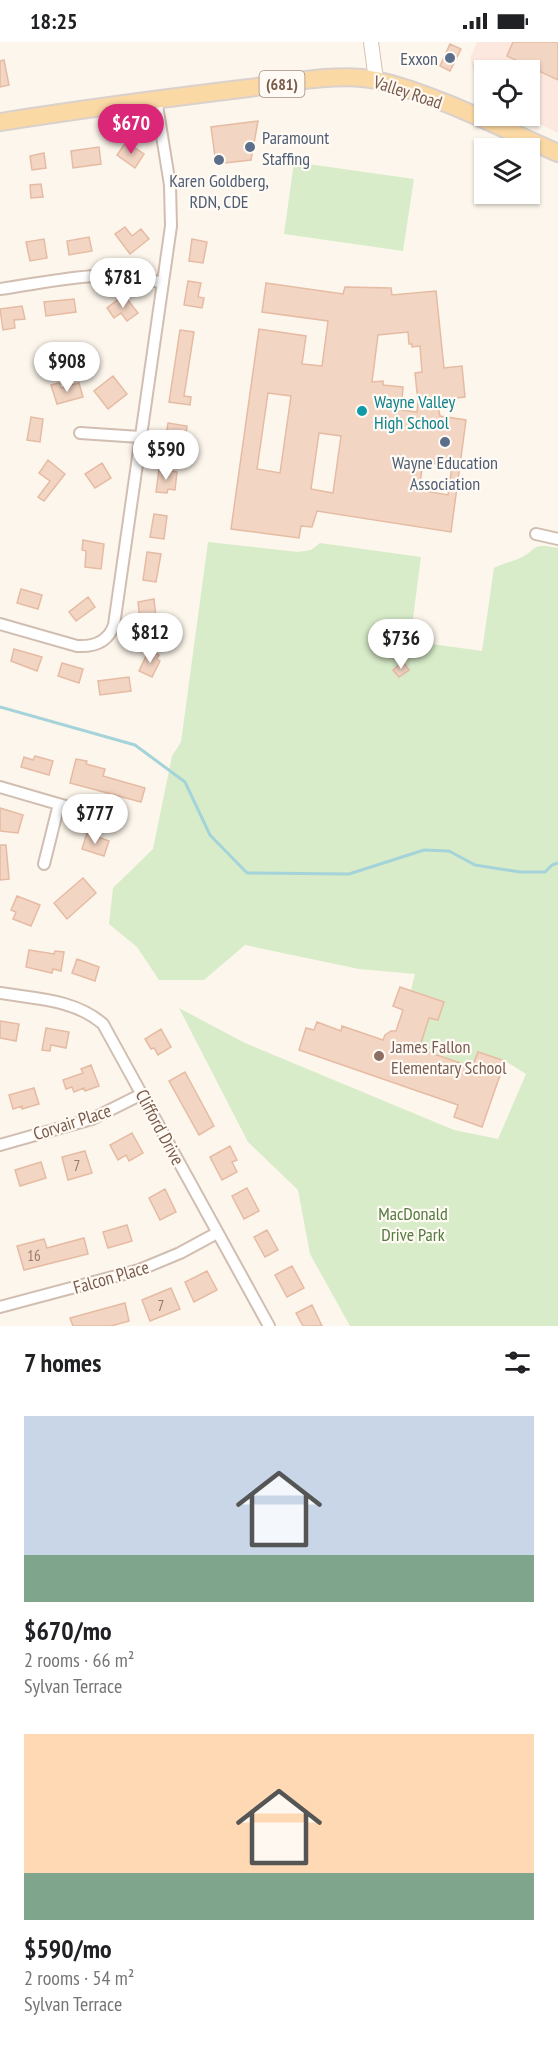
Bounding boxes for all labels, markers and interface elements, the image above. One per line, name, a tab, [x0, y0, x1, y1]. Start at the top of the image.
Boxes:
text: 18:25	[30, 7, 78, 35]
place label: Exxon	[400, 47, 438, 70]
marker: Exxon	[443, 51, 457, 65]
map controls	[474, 60, 540, 204]
button: locate	[474, 60, 540, 126]
street label: Valley Road	[370, 70, 445, 114]
road number: (681)	[260, 71, 304, 97]
pin: $670	[95, 104, 167, 155]
text: $670	[112, 110, 150, 136]
place label: Paramount Staffing	[262, 126, 329, 170]
button: layers	[474, 138, 540, 204]
marker: Paramount Staffing	[243, 140, 257, 154]
marker: Karen Goldberg, RDN, CDE	[212, 153, 226, 167]
place label: Karen Goldberg, RDN, CDE	[169, 169, 269, 213]
pin: $781	[87, 258, 159, 309]
text: $781	[104, 264, 142, 290]
pin: $908	[31, 342, 103, 393]
text: $908	[48, 348, 86, 374]
place label: Wayne Valley High School	[374, 390, 455, 434]
marker: Wayne Valley High School	[355, 404, 369, 418]
pin: $590	[130, 430, 202, 481]
marker: Wayne Education Association	[438, 435, 452, 449]
text: $590	[147, 436, 185, 462]
place label: Wayne Education Association	[392, 451, 498, 495]
pin: $812	[114, 613, 186, 664]
text: $812	[131, 619, 169, 645]
pin: $736	[365, 619, 437, 670]
text: $736	[382, 625, 420, 651]
pin: $777	[59, 794, 131, 845]
text: $777	[76, 800, 114, 826]
place label: James Fallon Elementary School	[390, 1035, 507, 1079]
marker: James Fallon Elementary School	[372, 1049, 386, 1063]
street label: Clifford Drive	[130, 1085, 190, 1169]
street label: Corvair Place	[30, 1099, 114, 1145]
house number: 7	[74, 1156, 80, 1175]
park label: MacDonald Drive Park	[378, 1202, 448, 1246]
house number: 16	[27, 1246, 41, 1265]
street label: Falcon Place	[71, 1255, 151, 1299]
house number: 7	[158, 1296, 164, 1315]
text: 7 homes	[24, 1346, 101, 1379]
icon: filters	[501, 1346, 534, 1379]
icon: home	[225, 1455, 333, 1563]
text: $670/mo	[24, 1614, 112, 1647]
text: 2 rooms · 66 m²	[24, 1647, 134, 1673]
text: Sylvan Terrace	[24, 1673, 122, 1699]
icon: home	[225, 1773, 333, 1881]
text: $590/mo	[24, 1932, 112, 1965]
text: 2 rooms · 54 m²	[24, 1965, 134, 1991]
text: Sylvan Terrace	[24, 1991, 122, 2017]

